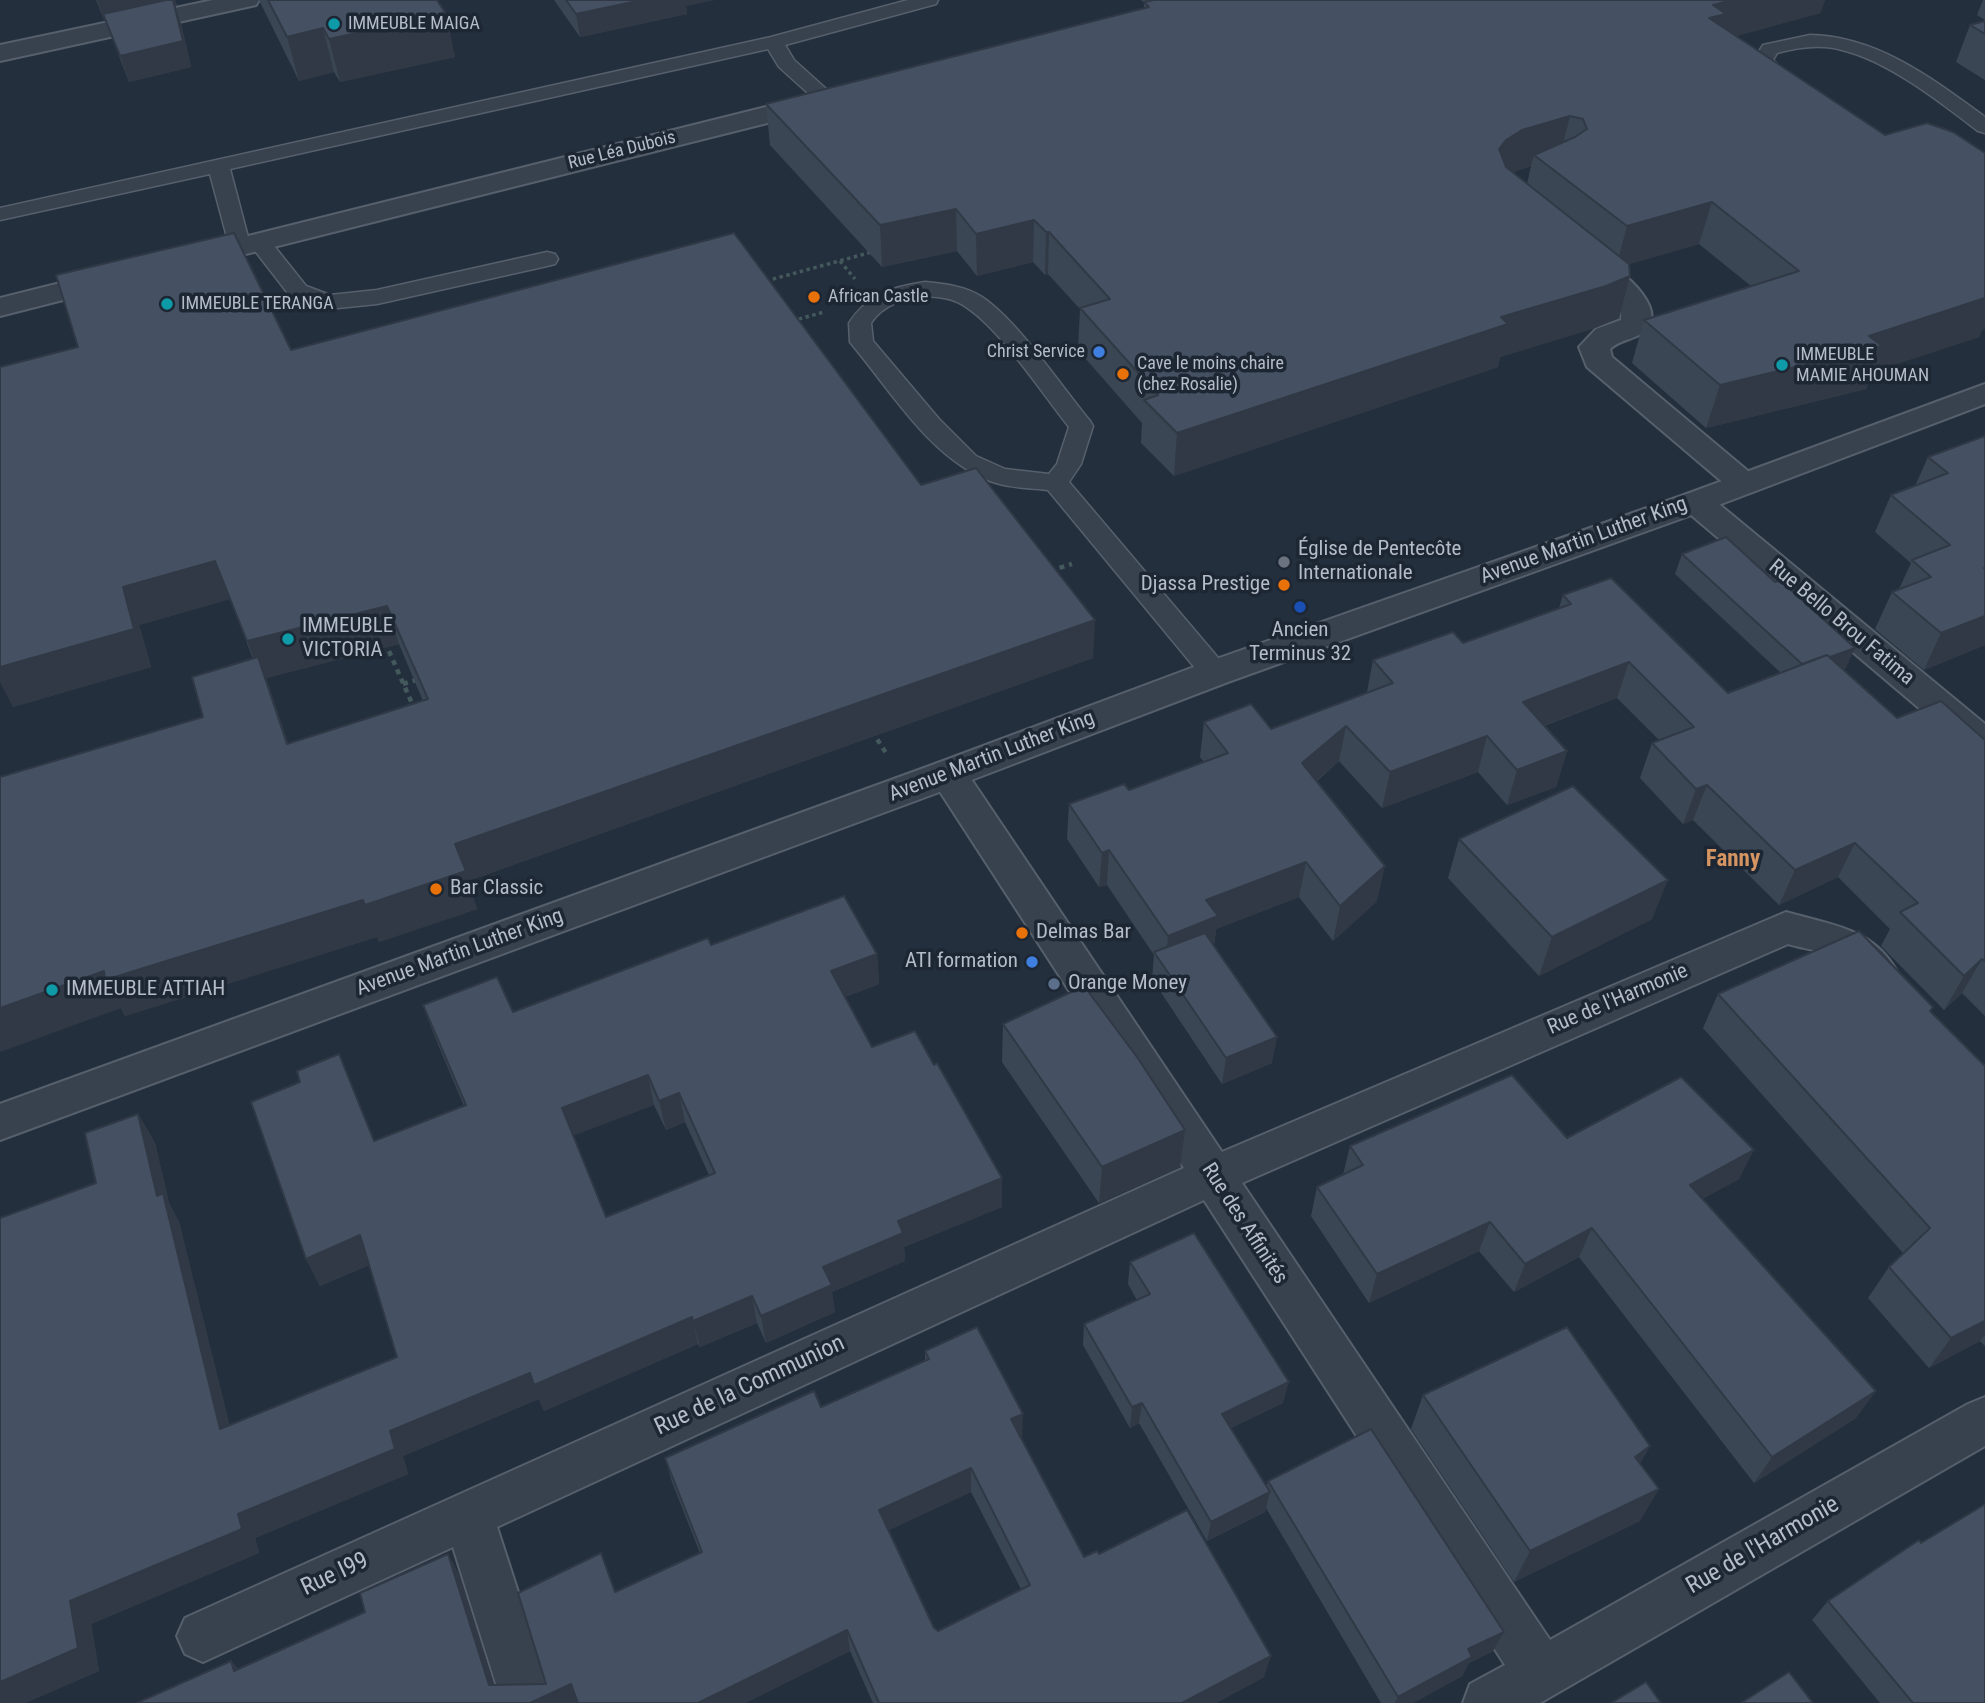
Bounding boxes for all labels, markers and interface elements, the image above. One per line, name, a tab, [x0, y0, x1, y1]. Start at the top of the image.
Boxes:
place label: IMMEUBLE MAIGA	[348, 13, 480, 35]
marker: IMMEUBLE MAIGA	[326, 16, 342, 32]
street label: Rue Léa Dubois	[566, 127, 678, 175]
place label: African Castle	[828, 286, 928, 308]
marker: African Castle	[806, 289, 822, 305]
place label: IMMEUBLE TERANGA	[181, 293, 334, 315]
marker: IMMEUBLE TERANGA	[159, 296, 175, 312]
place label: Christ Service	[987, 341, 1085, 363]
marker: Christ Service	[1091, 344, 1107, 360]
place label: IMMEUBLE MAMIE AHOUMAN	[1796, 344, 1929, 386]
place label: Cave le moins chaire (chez Rosalie)	[1137, 353, 1284, 396]
marker: IMMEUBLE MAMIE AHOUMAN	[1774, 357, 1790, 373]
marker: Cave le moins chaire (chez Rosalie)	[1115, 366, 1131, 382]
street label: Avenue Martin Luther King	[1477, 492, 1691, 590]
place label: Église de Pentecôte Internationale	[1298, 537, 1461, 587]
marker: Église de Pentecôte Internationale	[1276, 554, 1292, 570]
street label: Rue Bello Brou Fatima	[1763, 555, 1919, 691]
place label: Djassa Prestige	[1141, 572, 1270, 598]
marker: Djassa Prestige	[1276, 577, 1292, 593]
marker: Ancien Terminus 32	[1292, 599, 1308, 615]
place label: IMMEUBLE VICTORIA	[302, 614, 393, 664]
place label: Ancien Terminus 32	[1249, 618, 1351, 668]
marker: IMMEUBLE VICTORIA	[280, 631, 296, 647]
street label: Avenue Martin Luther King	[886, 706, 1098, 808]
district label: Fanny	[1706, 846, 1760, 874]
place label: Bar Classic	[450, 876, 543, 902]
marker: Bar Classic	[428, 881, 444, 897]
street label: Avenue Martin Luther King	[353, 904, 567, 1002]
place label: Delmas Bar	[1036, 920, 1131, 946]
marker: Delmas Bar	[1014, 925, 1030, 941]
place label: ATI formation	[905, 949, 1018, 975]
marker: ATI formation	[1024, 954, 1040, 970]
street label: Rue de l'Harmonie	[1544, 959, 1692, 1041]
place label: Orange Money	[1068, 971, 1187, 997]
marker: Orange Money	[1046, 976, 1062, 992]
place label: IMMEUBLE ATTIAH	[66, 977, 225, 1003]
marker: IMMEUBLE ATTIAH	[44, 982, 60, 998]
street label: Rue des Affinités	[1196, 1159, 1292, 1289]
street label: Rue de la Communion	[650, 1329, 850, 1443]
street label: Rue de l'Harmonie	[1681, 1491, 1845, 1601]
street label: Rue I99	[297, 1547, 373, 1603]

